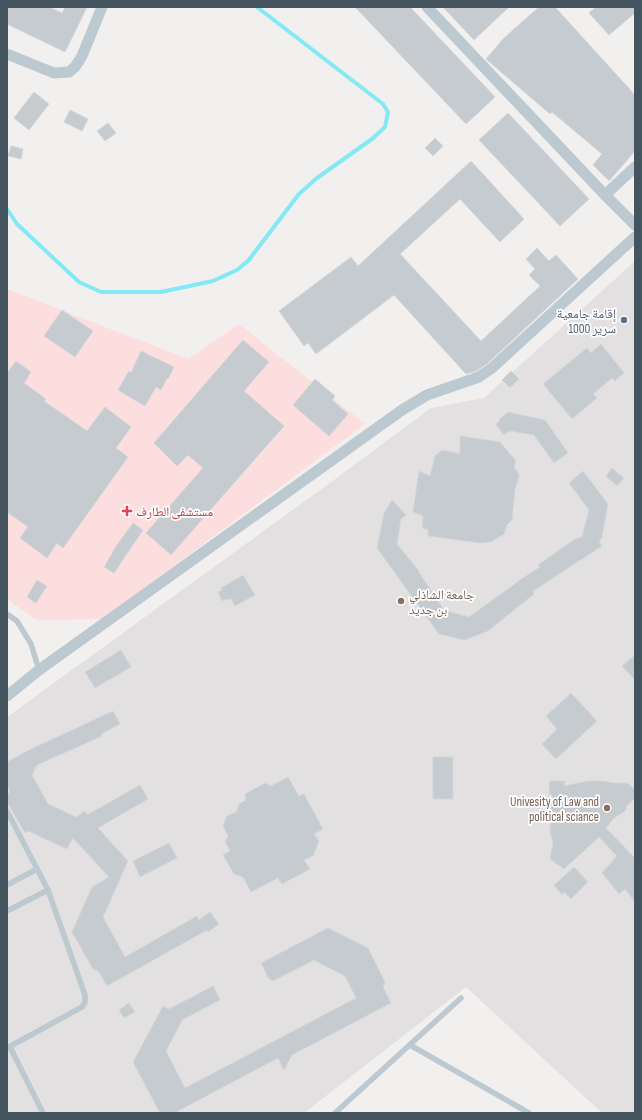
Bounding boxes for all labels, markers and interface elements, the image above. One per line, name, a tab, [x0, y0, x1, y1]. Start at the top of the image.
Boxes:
place label: إقامة جامعية 1000 سرير	[557, 306, 616, 337]
marker: إقامة جامعية 1000 سرير	[619, 315, 629, 325]
place label: مستشفى الطارف	[136, 504, 213, 520]
marker: مستشفى الطارف	[121, 505, 133, 517]
place label: جامعة الشاذلي بن جديد	[409, 587, 475, 618]
marker: جامعة الشاذلي بن جديد	[396, 596, 406, 606]
place label: Univesity of Law and political sciance	[510, 794, 599, 825]
marker: Univesity of Law and political sciance	[602, 803, 612, 813]

